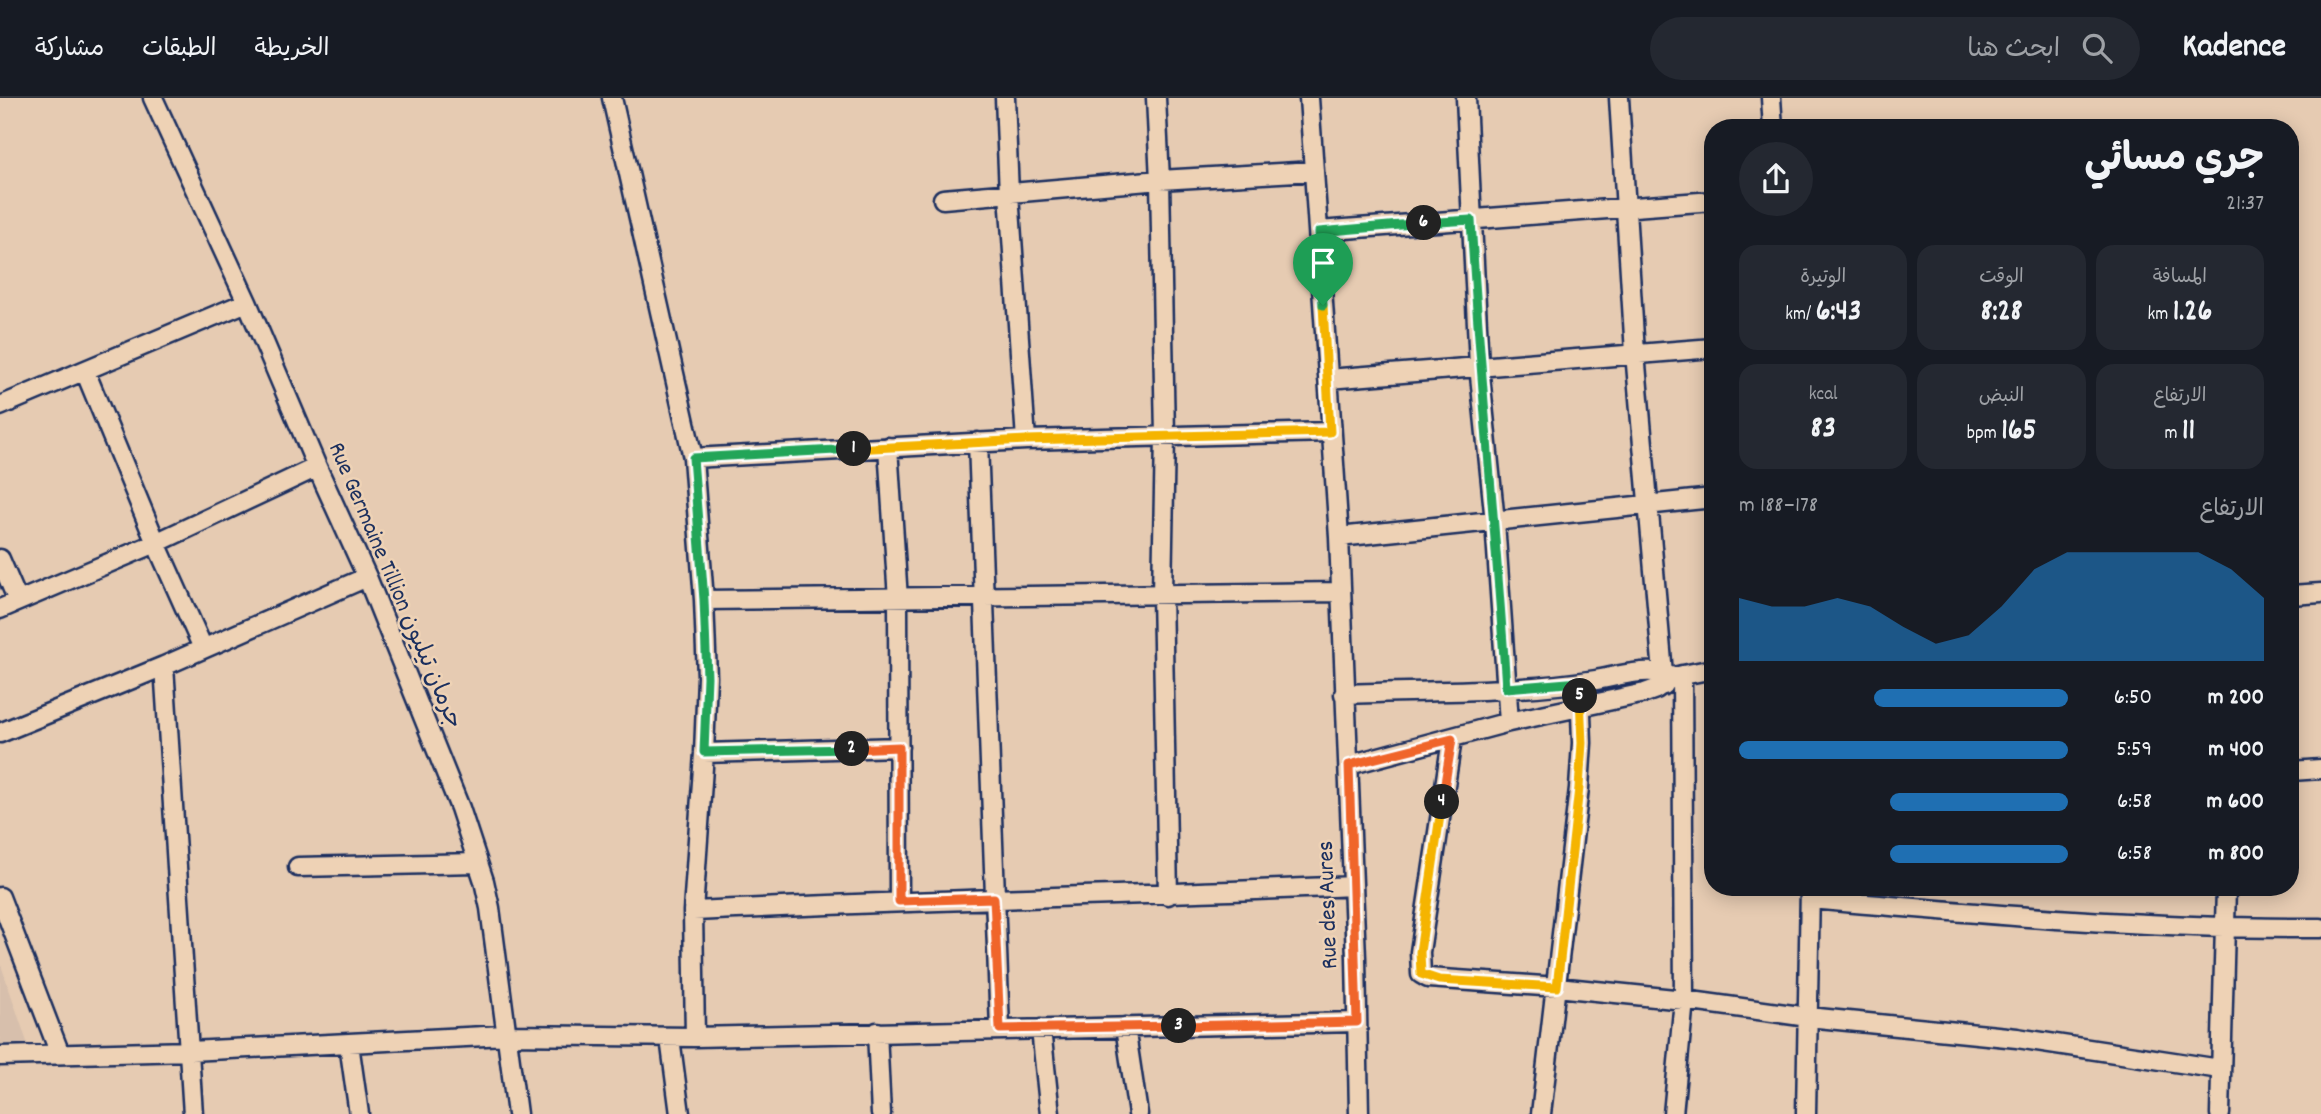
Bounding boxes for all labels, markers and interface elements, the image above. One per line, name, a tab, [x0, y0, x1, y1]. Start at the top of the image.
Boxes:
search box	[1650, 17, 2140, 80]
text: Kadence	[2182, 25, 2286, 72]
icon: search	[2078, 29, 2116, 67]
text: ابحث هنا	[1967, 32, 2060, 69]
text: مشاركة	[35, 33, 104, 67]
text: الطبقات	[142, 33, 217, 67]
text: الخريطة	[255, 33, 329, 67]
text: جري مسائي	[2085, 134, 2264, 189]
button: share	[1739, 142, 1813, 216]
text: 21:37	[2226, 188, 2264, 221]
pin: 6	[1406, 206, 1442, 240]
text: 6	[1419, 209, 1428, 236]
pin	[1293, 233, 1353, 305]
icon: arrive	[1304, 244, 1342, 282]
text: الوتيرة	[1800, 265, 1846, 292]
text: الوقت	[1979, 265, 2024, 292]
text: المسافة	[2153, 265, 2207, 292]
text: 6:43	[1816, 292, 1861, 335]
text: 8:28	[1980, 292, 2023, 335]
text: 1.26	[2173, 292, 2212, 335]
text: /km	[1785, 302, 1816, 329]
text: km	[2148, 302, 2173, 329]
text: kcal	[1809, 382, 1838, 409]
text: النبض	[1979, 384, 2024, 411]
text: الارتفاع	[2153, 384, 2206, 411]
text: 83	[1811, 409, 1836, 452]
text: 165	[2001, 411, 2036, 454]
text: 11	[2182, 411, 2195, 454]
text: bpm	[1967, 421, 2001, 448]
text: m	[2165, 421, 2182, 448]
pin: 1	[836, 432, 872, 466]
text: 1	[851, 435, 856, 462]
street label: Rue Germaine Tillion جرمان تيليون	[318, 437, 470, 735]
text: 178–188 m	[1739, 490, 1818, 523]
text: الارتفاع	[2200, 494, 2264, 527]
pin: 5	[1562, 678, 1598, 714]
text: 5	[1575, 682, 1584, 709]
text: 6:50	[2114, 682, 2152, 715]
text: 200 m	[2208, 682, 2264, 715]
pin: 2	[834, 732, 870, 766]
text: 5:59	[2116, 734, 2152, 767]
text: 400 m	[2208, 734, 2264, 767]
text: 2	[847, 735, 856, 762]
pin: 4	[1424, 784, 1460, 820]
text: 6:58	[2117, 786, 2152, 819]
text: 600 m	[2207, 786, 2264, 819]
text: 4	[1438, 788, 1445, 815]
text: 6:58	[2117, 838, 2152, 871]
text: 800 m	[2209, 838, 2264, 871]
street label: Rue des Aures	[1310, 840, 1348, 970]
pin: 3	[1162, 1009, 1196, 1044]
text: 3	[1174, 1012, 1183, 1039]

